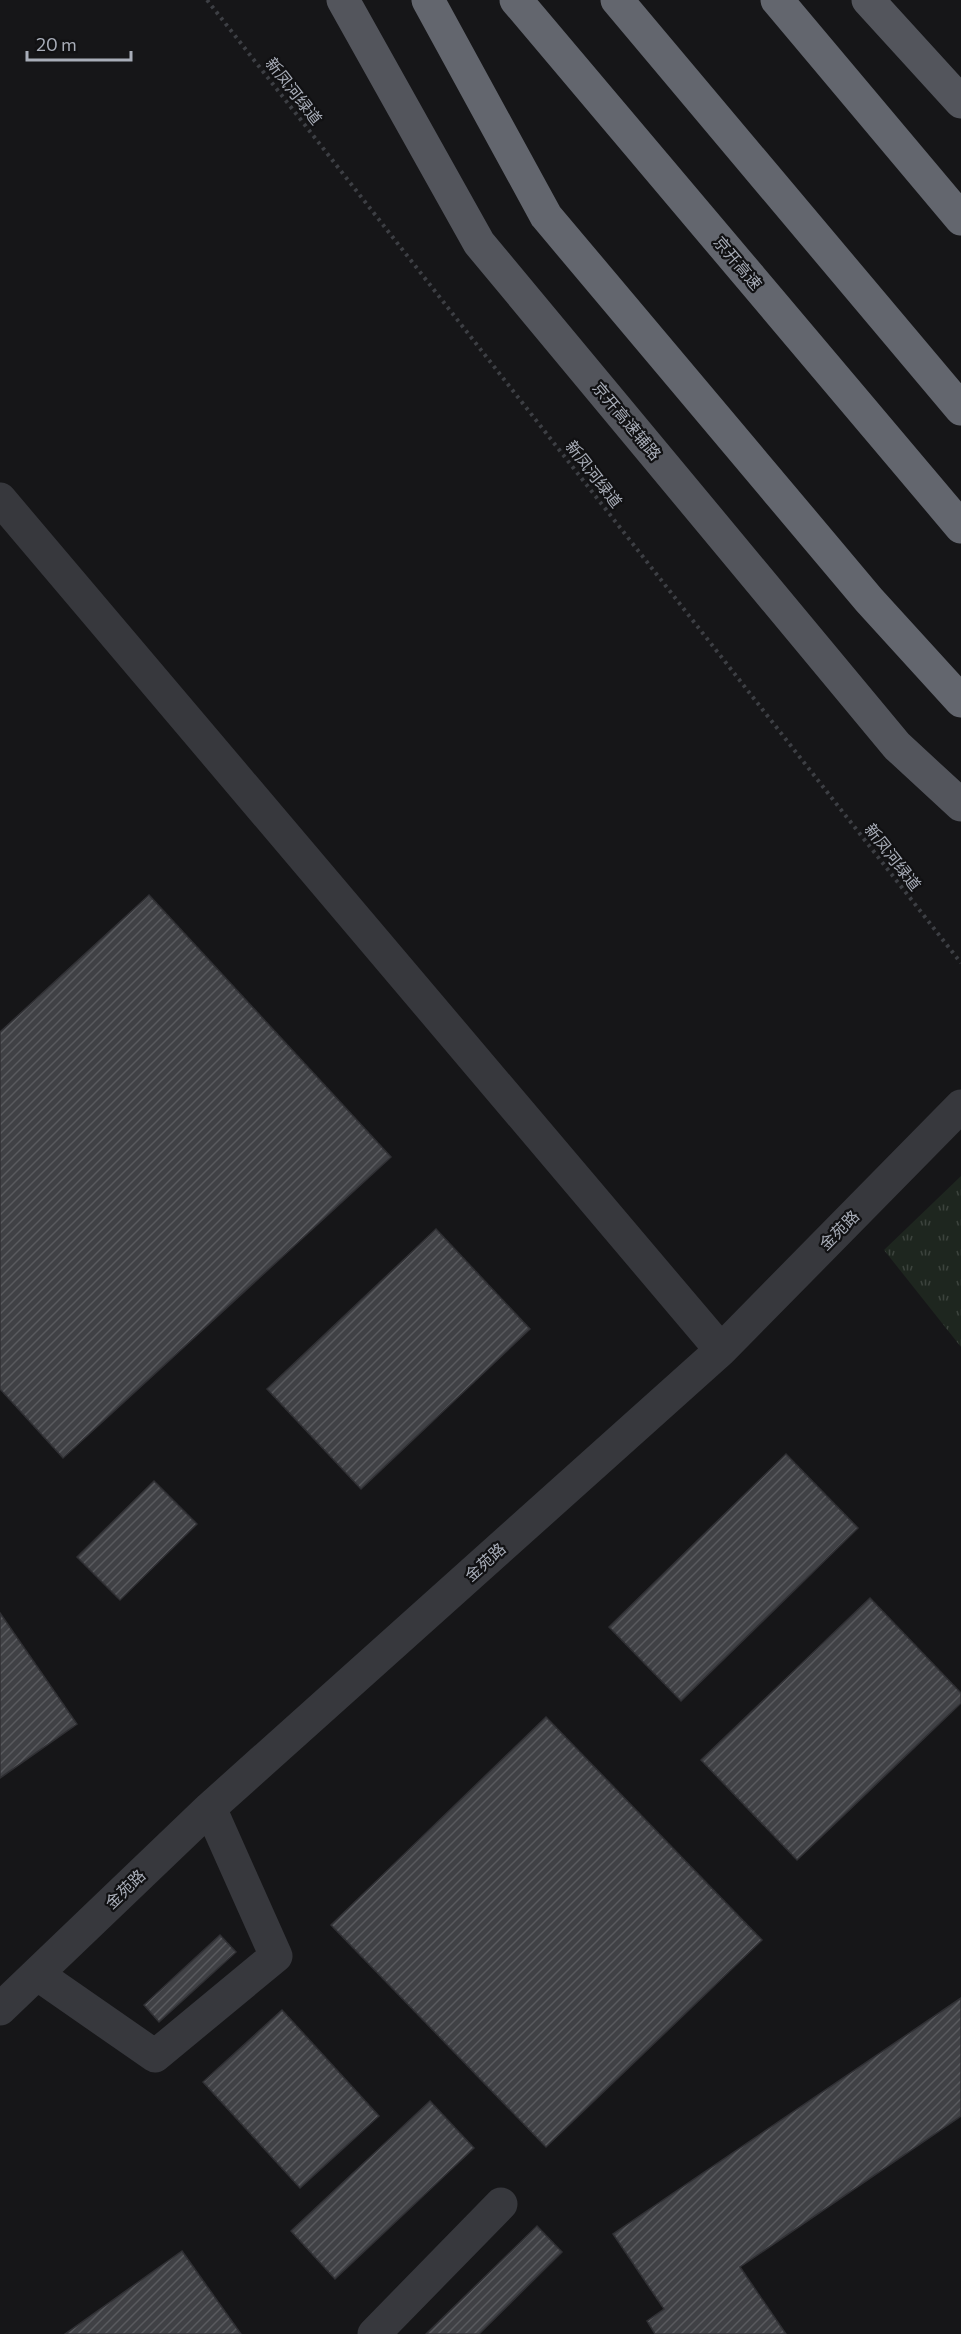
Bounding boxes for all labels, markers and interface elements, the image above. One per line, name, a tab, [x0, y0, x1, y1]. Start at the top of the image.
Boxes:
scale bar	[27, 24, 130, 62]
text: 20 m	[36, 33, 77, 55]
street label: 新凤河绿道	[262, 53, 327, 128]
street label: 京开高速	[711, 232, 766, 293]
street label: 京开高速辅路	[589, 378, 666, 464]
street label: 新凤河绿道	[562, 436, 627, 511]
street label: 新凤河绿道	[861, 819, 926, 894]
street label: 金苑路	[815, 1206, 862, 1253]
street label: 金苑路	[460, 1539, 509, 1585]
street label: 金苑路	[101, 1865, 149, 1912]

